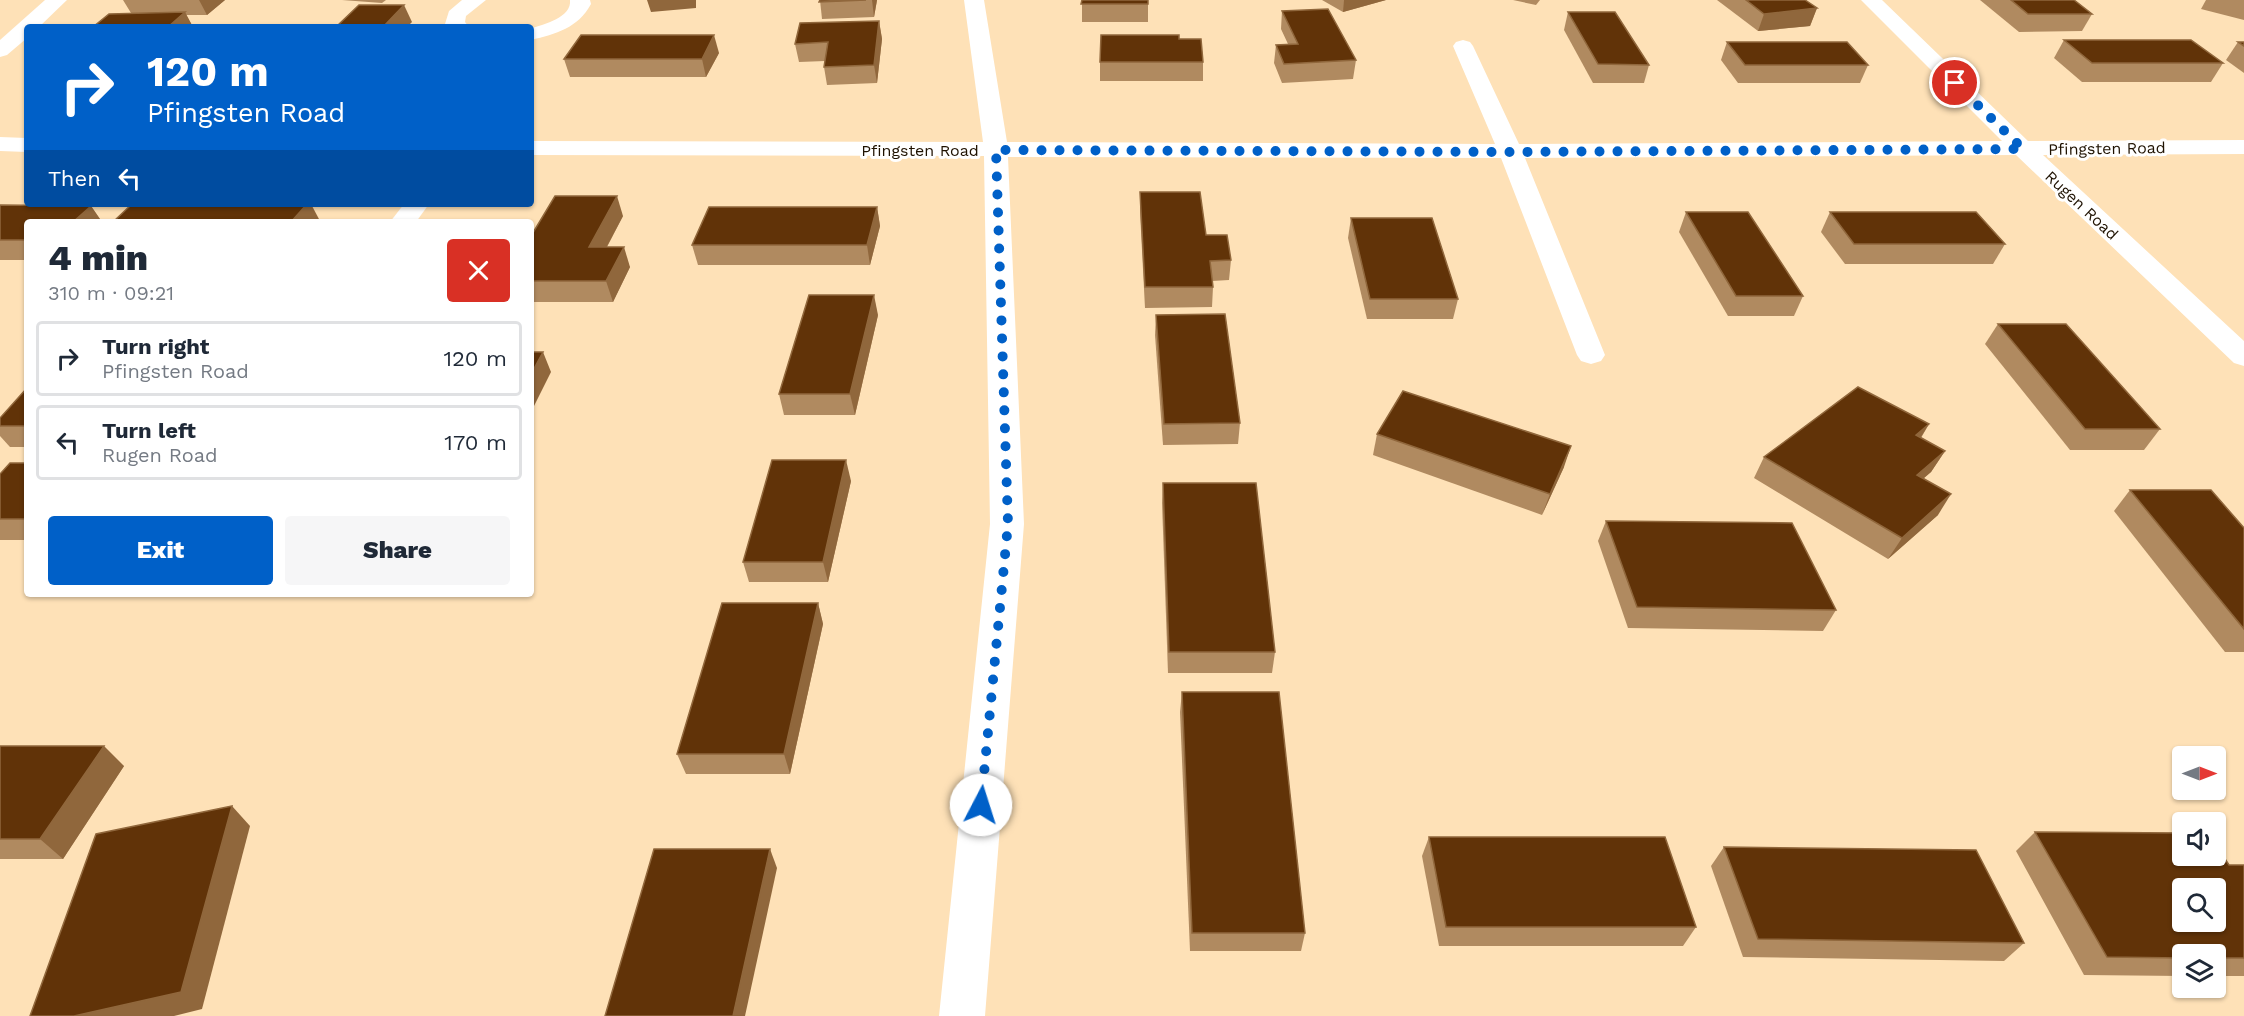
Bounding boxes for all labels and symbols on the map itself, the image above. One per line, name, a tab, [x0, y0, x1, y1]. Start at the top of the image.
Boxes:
pin	[1929, 57, 1980, 108]
street label: Pfingsten Road	[2048, 138, 2166, 159]
street label: Pfingsten Road	[861, 141, 979, 160]
street label: Rugen Road	[2041, 167, 2122, 244]
north arrow	[2172, 746, 2226, 800]
position arrow	[949, 773, 1013, 837]

